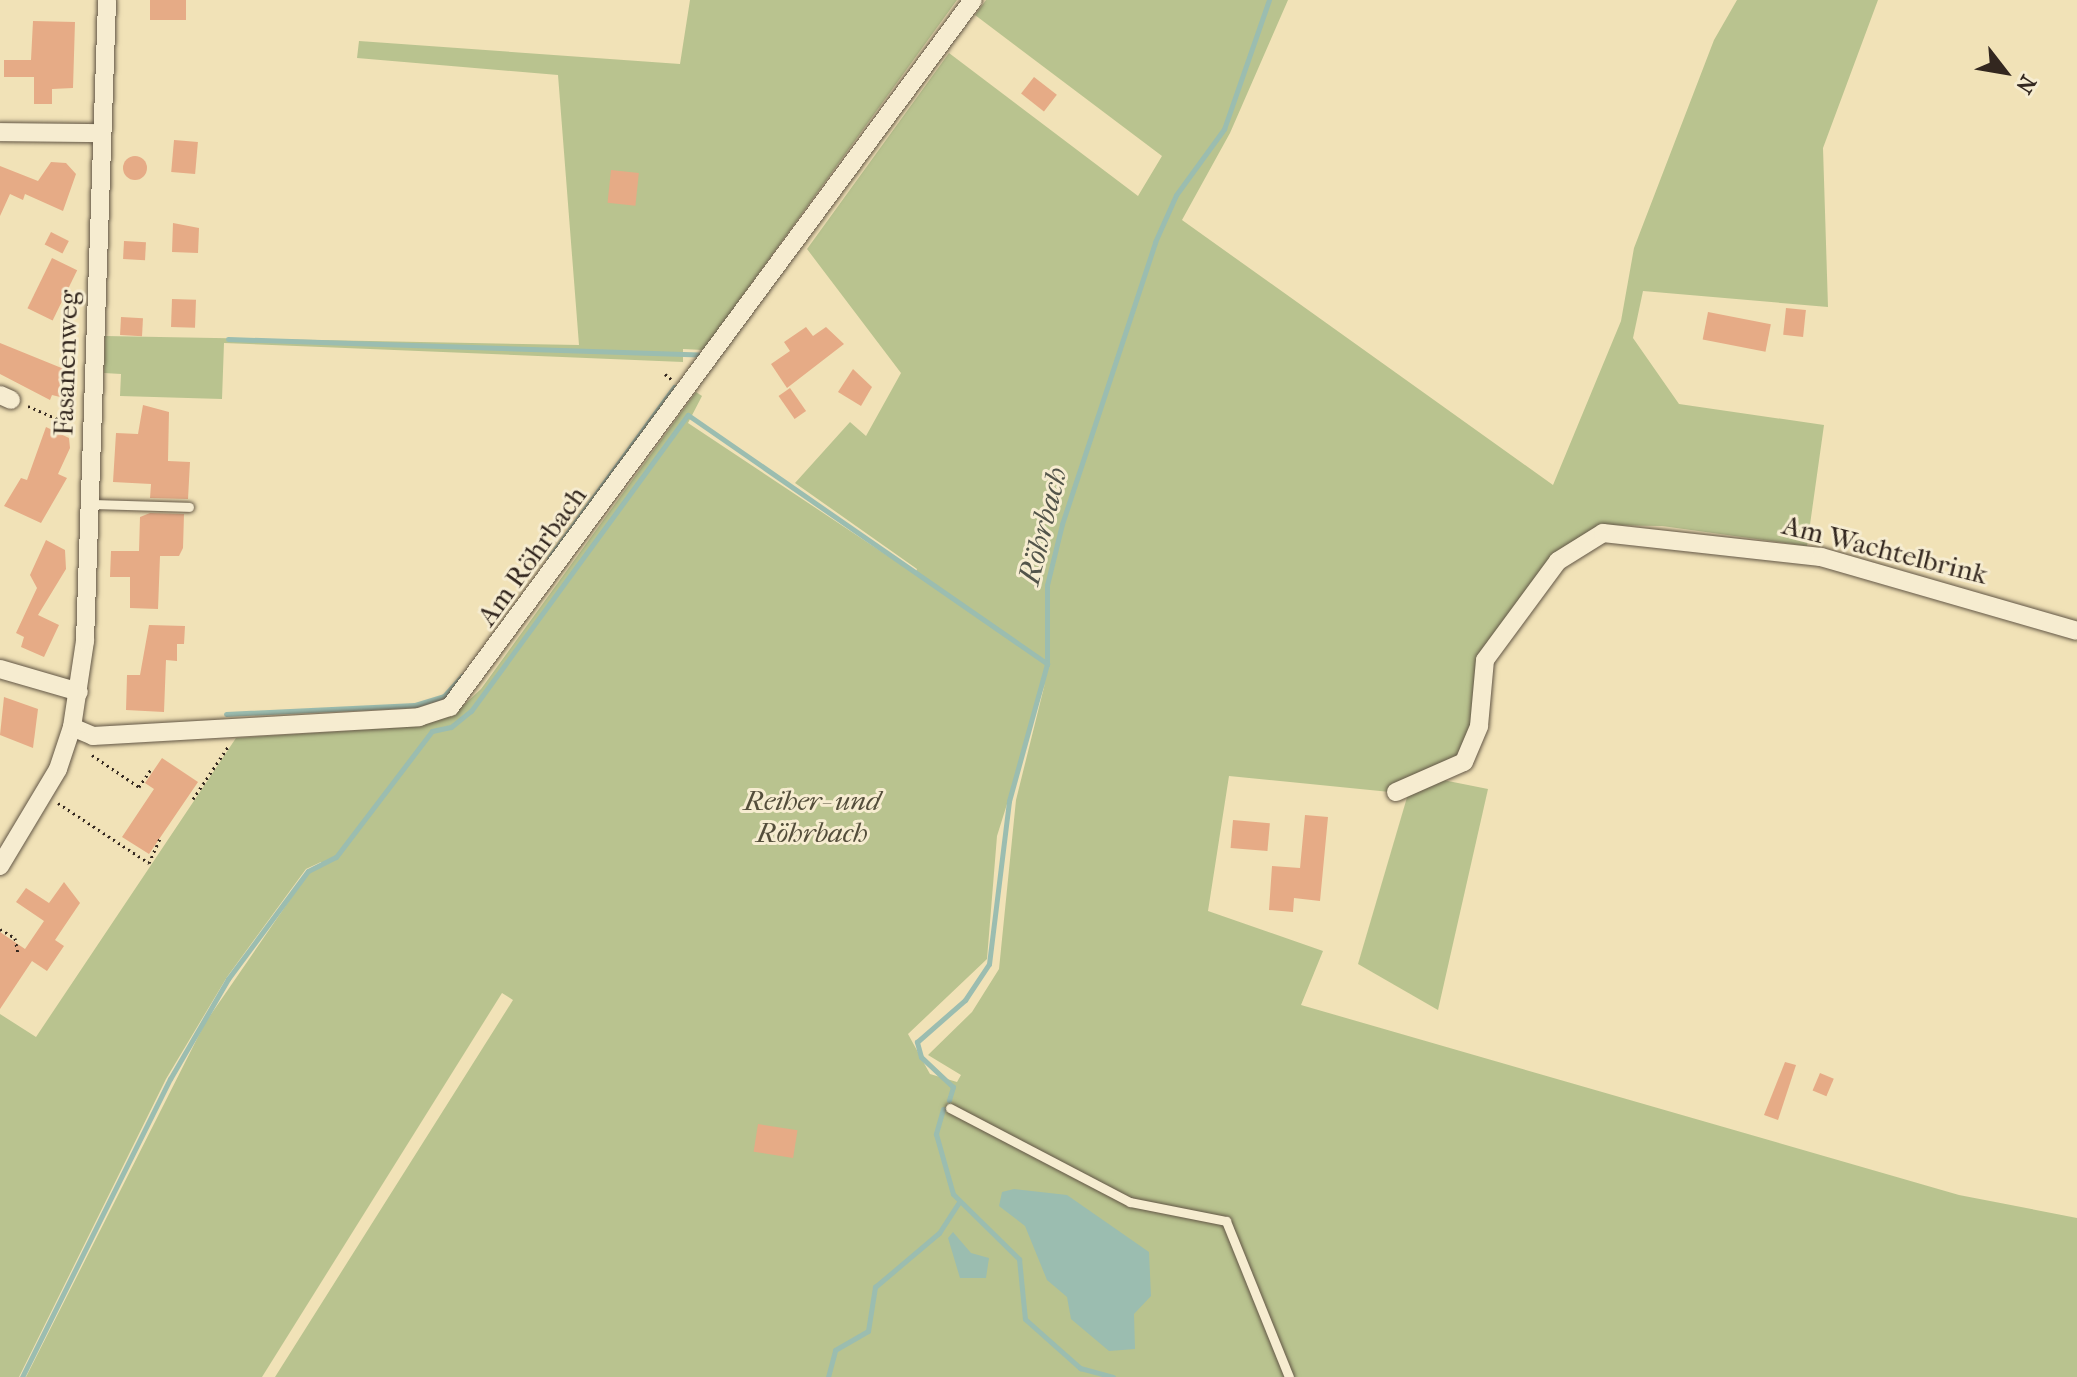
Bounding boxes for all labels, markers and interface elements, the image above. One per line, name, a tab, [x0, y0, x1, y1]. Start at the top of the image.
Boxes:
north arrow	[1965, 32, 2045, 112]
text: N	[2010, 71, 2041, 98]
street label: Fasanenweg	[47, 290, 85, 436]
water label: Röhrbach	[1012, 464, 1076, 588]
street label: Am Röhrbach	[470, 480, 594, 632]
street label: Am Wachtelbrink	[1779, 508, 1991, 592]
park label: Reiher- und Röhrbach	[744, 784, 880, 850]

